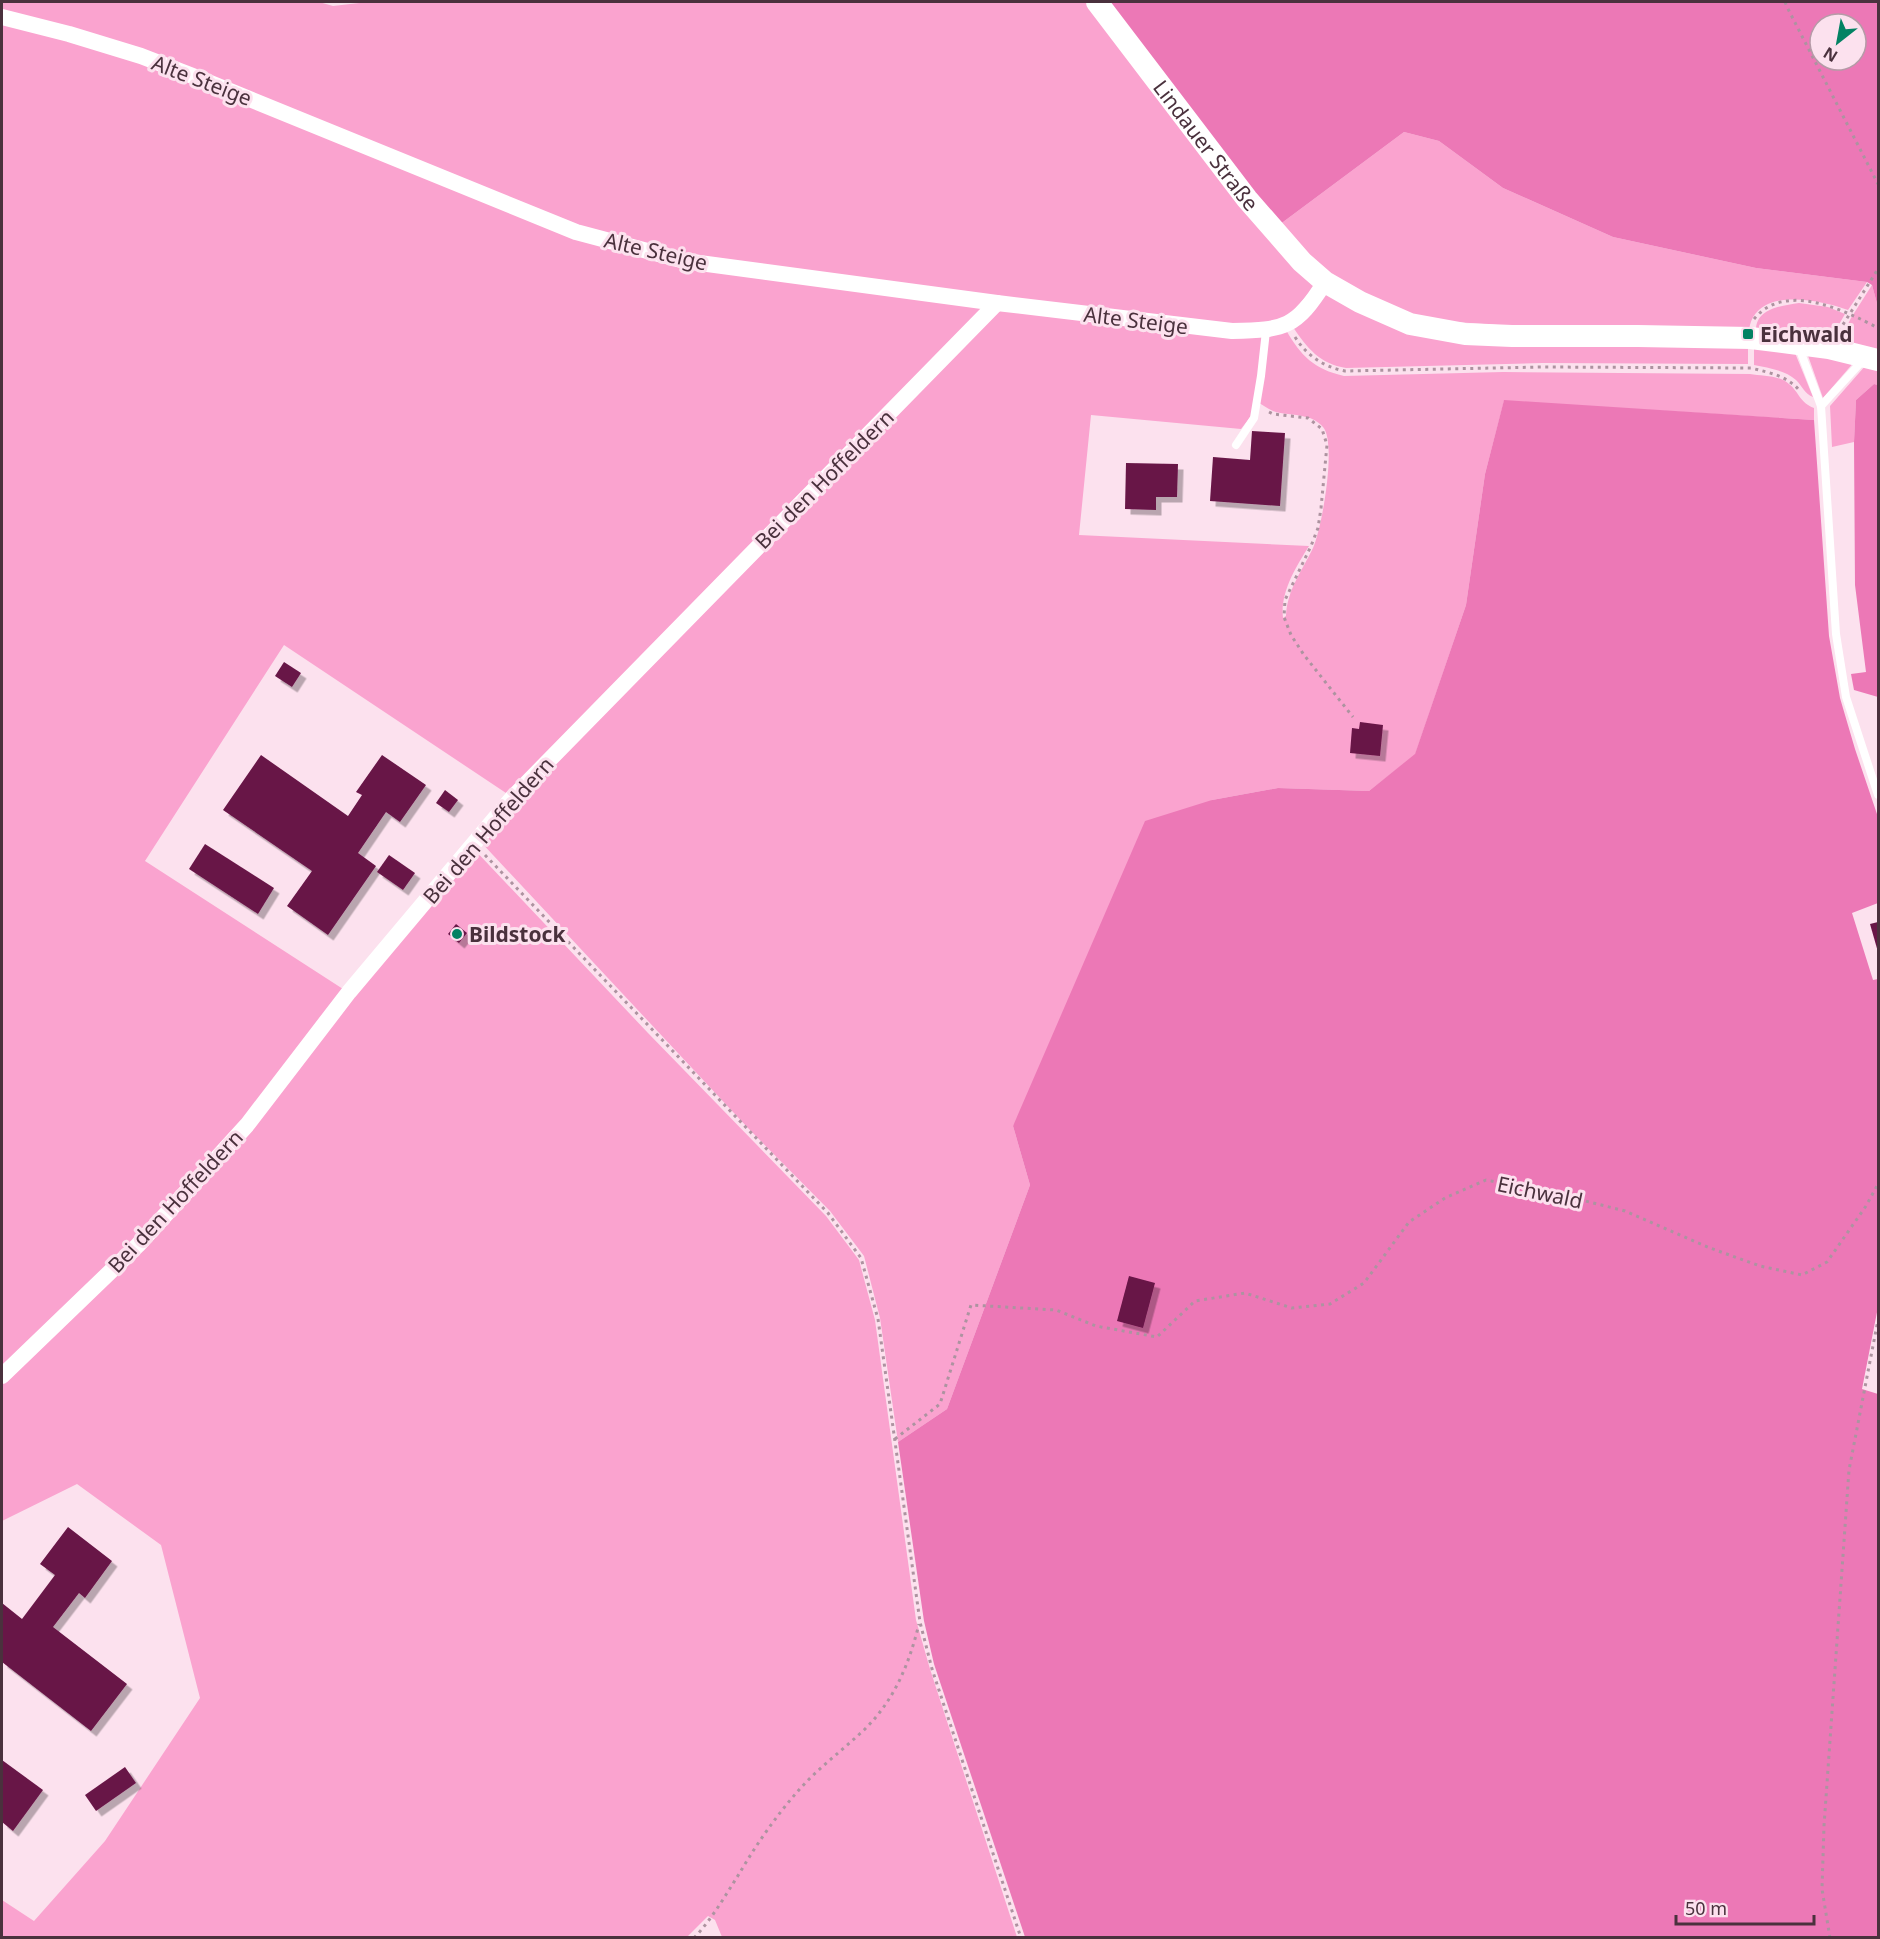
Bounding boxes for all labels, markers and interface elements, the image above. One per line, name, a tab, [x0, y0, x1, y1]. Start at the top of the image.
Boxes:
north arrow	[1808, 12, 1868, 72]
text: N	[1819, 42, 1842, 68]
street label: Alte Steige	[148, 48, 256, 112]
street label: Lindauer Straße	[1147, 74, 1265, 217]
street label: Alte Steige	[602, 226, 710, 276]
street label: Alte Steige	[1082, 300, 1190, 340]
place label: Eichwald	[1760, 320, 1853, 348]
marker: Eichwald	[1741, 327, 1755, 341]
street label: Bei den Hoffeldern	[748, 403, 900, 555]
street label: Bei den Hoffeldern	[416, 751, 560, 909]
place label: Bildstock	[469, 920, 566, 948]
marker: Bildstock	[450, 927, 464, 941]
street label: Bei den Hoffeldern	[101, 1123, 249, 1279]
street label: Eichwald	[1495, 1169, 1585, 1215]
scale bar	[1676, 1888, 1814, 1926]
text: 50 m	[1685, 1896, 1727, 1920]

